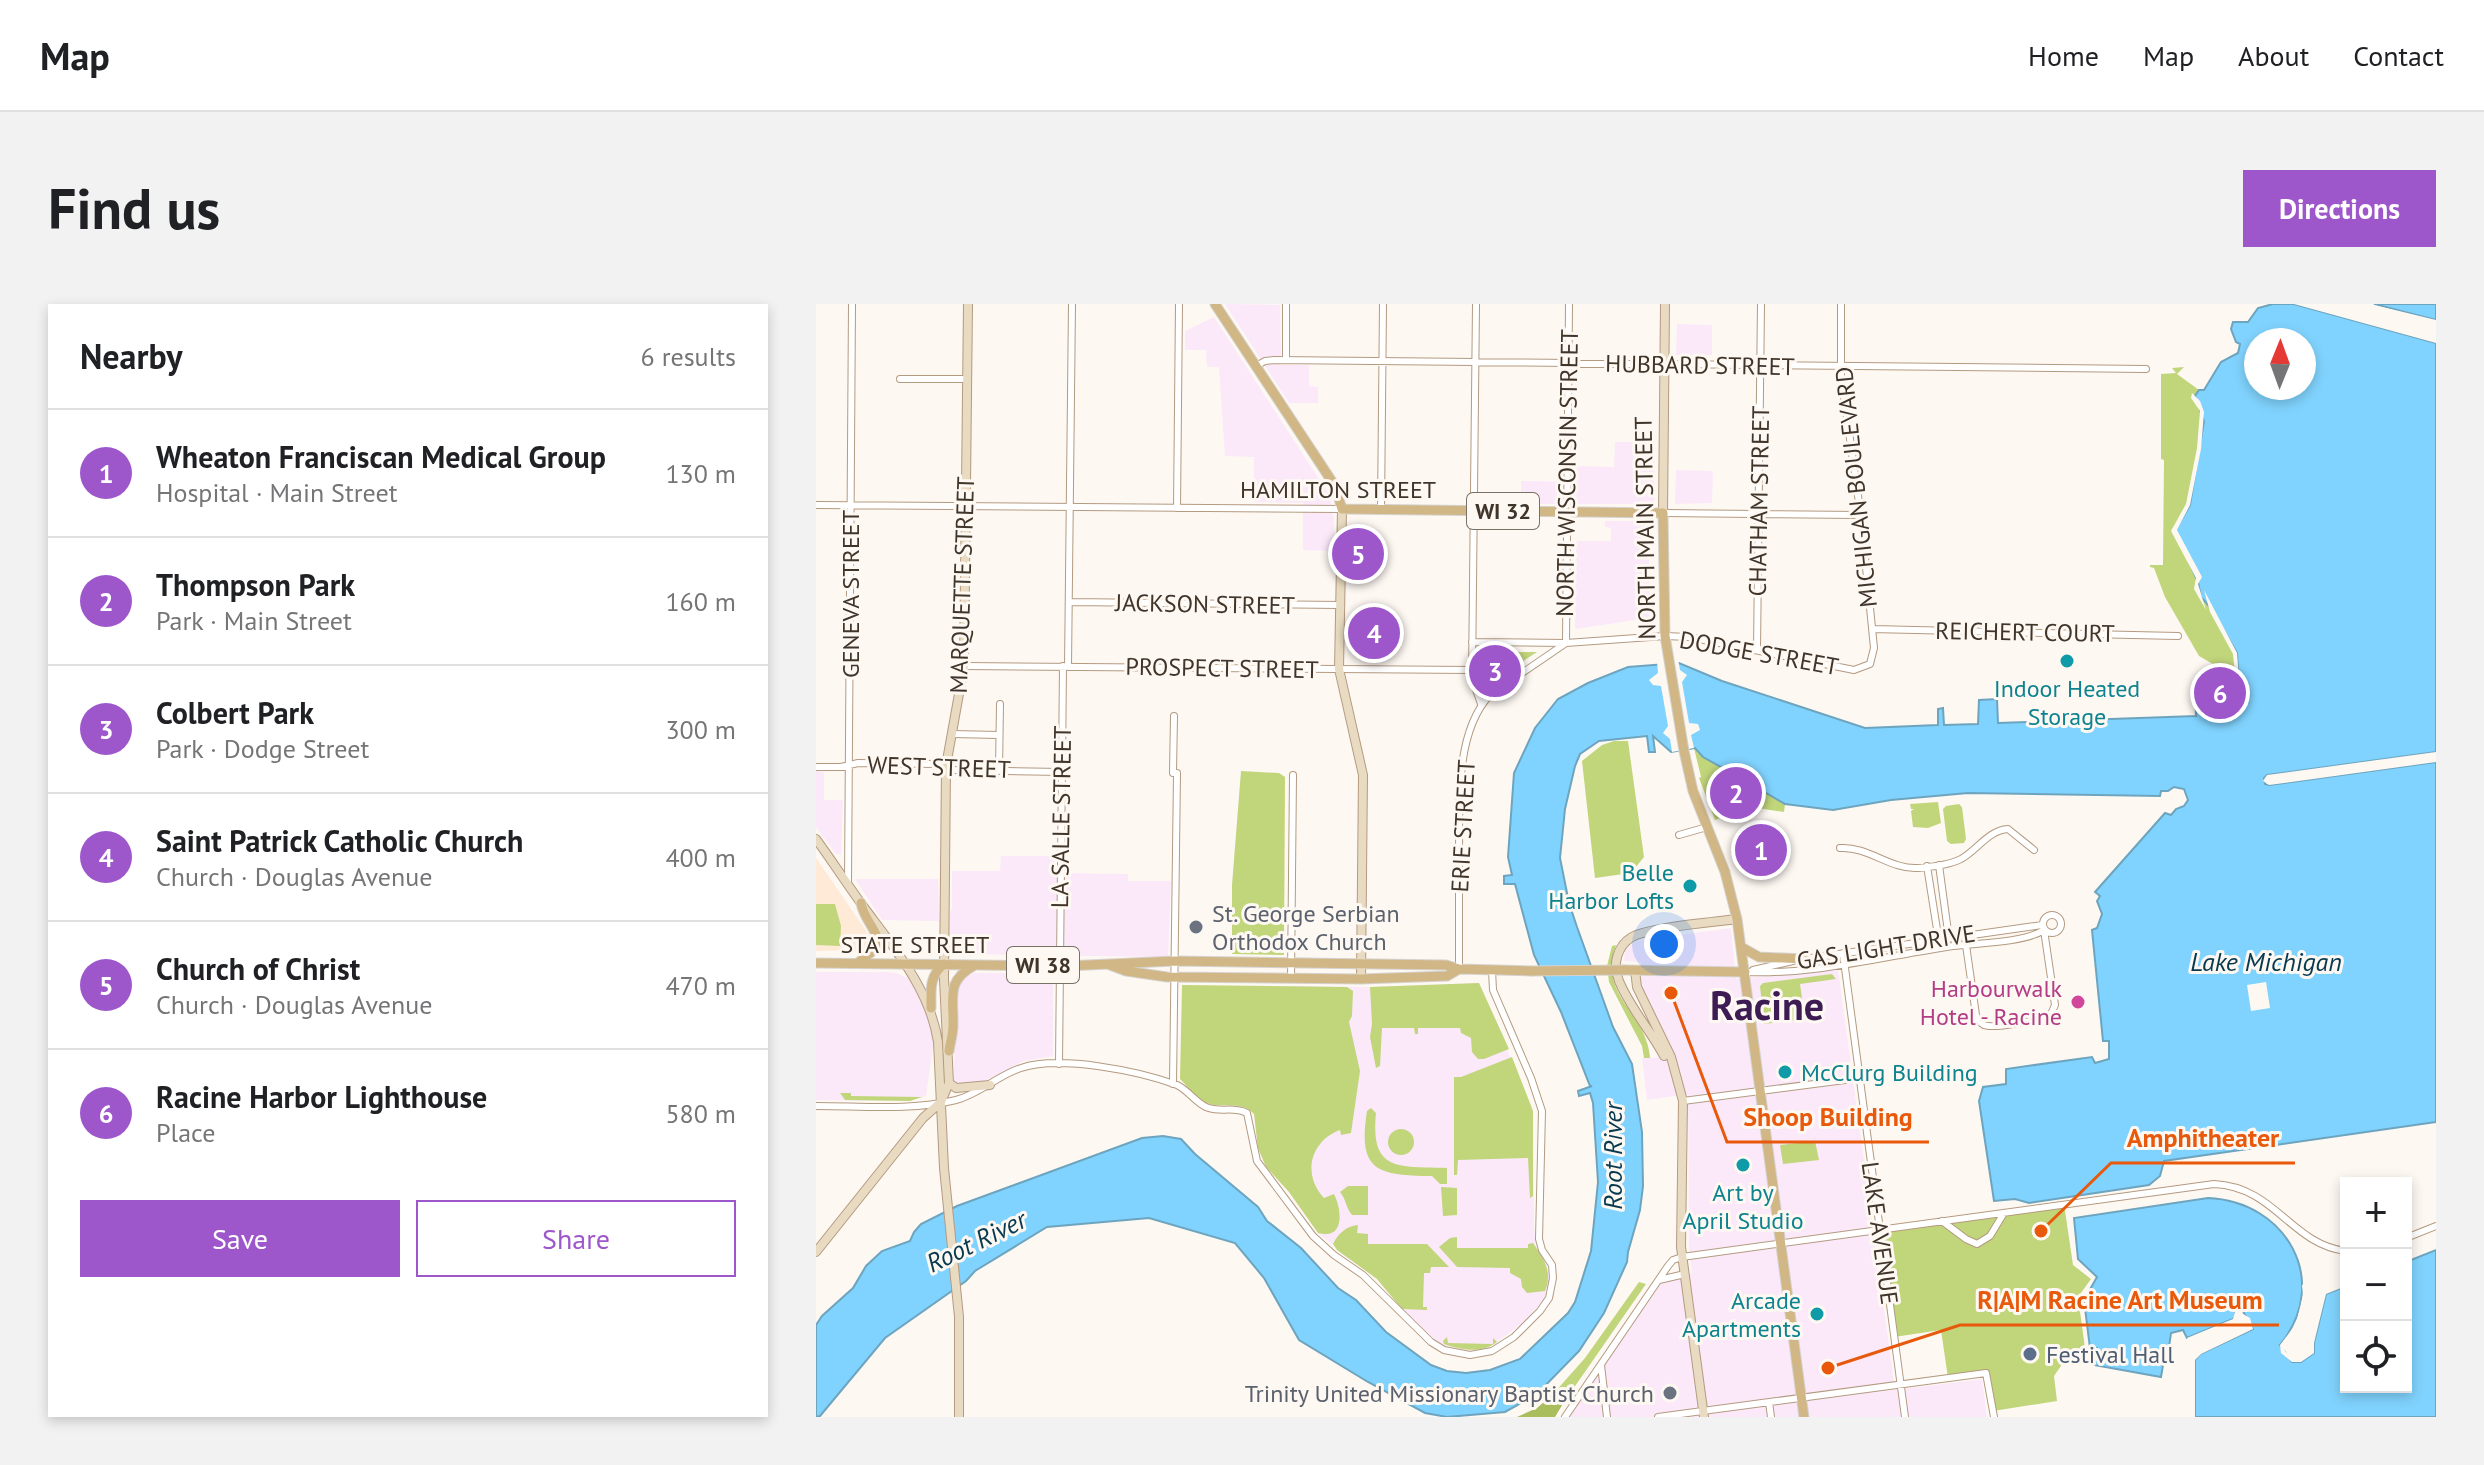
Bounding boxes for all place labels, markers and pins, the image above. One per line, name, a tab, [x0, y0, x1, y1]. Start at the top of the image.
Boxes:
pin: 5	[1332, 524, 1384, 584]
pin: 4	[1348, 603, 1400, 663]
pin: 3	[1469, 641, 1521, 701]
marker: Indoor Heated Storage	[2058, 652, 2076, 670]
pin: 6	[2194, 663, 2246, 723]
place label: Indoor Heated Storage	[1994, 673, 2140, 732]
pin: 2	[1710, 763, 1762, 823]
pin: 1	[1735, 820, 1787, 880]
place label: Belle Harbor Lofts	[1548, 857, 1674, 916]
marker: Belle Harbor Lofts	[1681, 877, 1699, 895]
place label: St. George Serbian Orthodox Church	[1212, 898, 1400, 957]
marker: St. George Serbian Orthodox Church	[1187, 918, 1205, 936]
place label: Harbourwalk Hotel - Racine	[1920, 973, 2062, 1032]
marker: Harbourwalk Hotel - Racine	[2069, 993, 2087, 1011]
place label: McClurg Building	[1801, 1057, 1978, 1088]
marker: McClurg Building	[1776, 1063, 1794, 1081]
callout: Shoop Building	[1727, 1092, 1929, 1142]
callout: Amphitheater	[2111, 1113, 2295, 1163]
marker: Art by April Studio	[1734, 1156, 1752, 1174]
place label: Art by April Studio	[1682, 1177, 1804, 1236]
callout: R|A|M Racine Art Museum	[1960, 1275, 2279, 1325]
place label: Arcade Apartments	[1682, 1285, 1801, 1344]
marker: Arcade Apartments	[1808, 1305, 1826, 1323]
place label: Festival Hall	[2046, 1339, 2174, 1370]
marker: Festival Hall	[2021, 1345, 2039, 1363]
place label: Trinity United Missionary Baptist Church	[1245, 1378, 1654, 1409]
marker: Trinity United Missionary Baptist Church	[1661, 1384, 1679, 1402]

